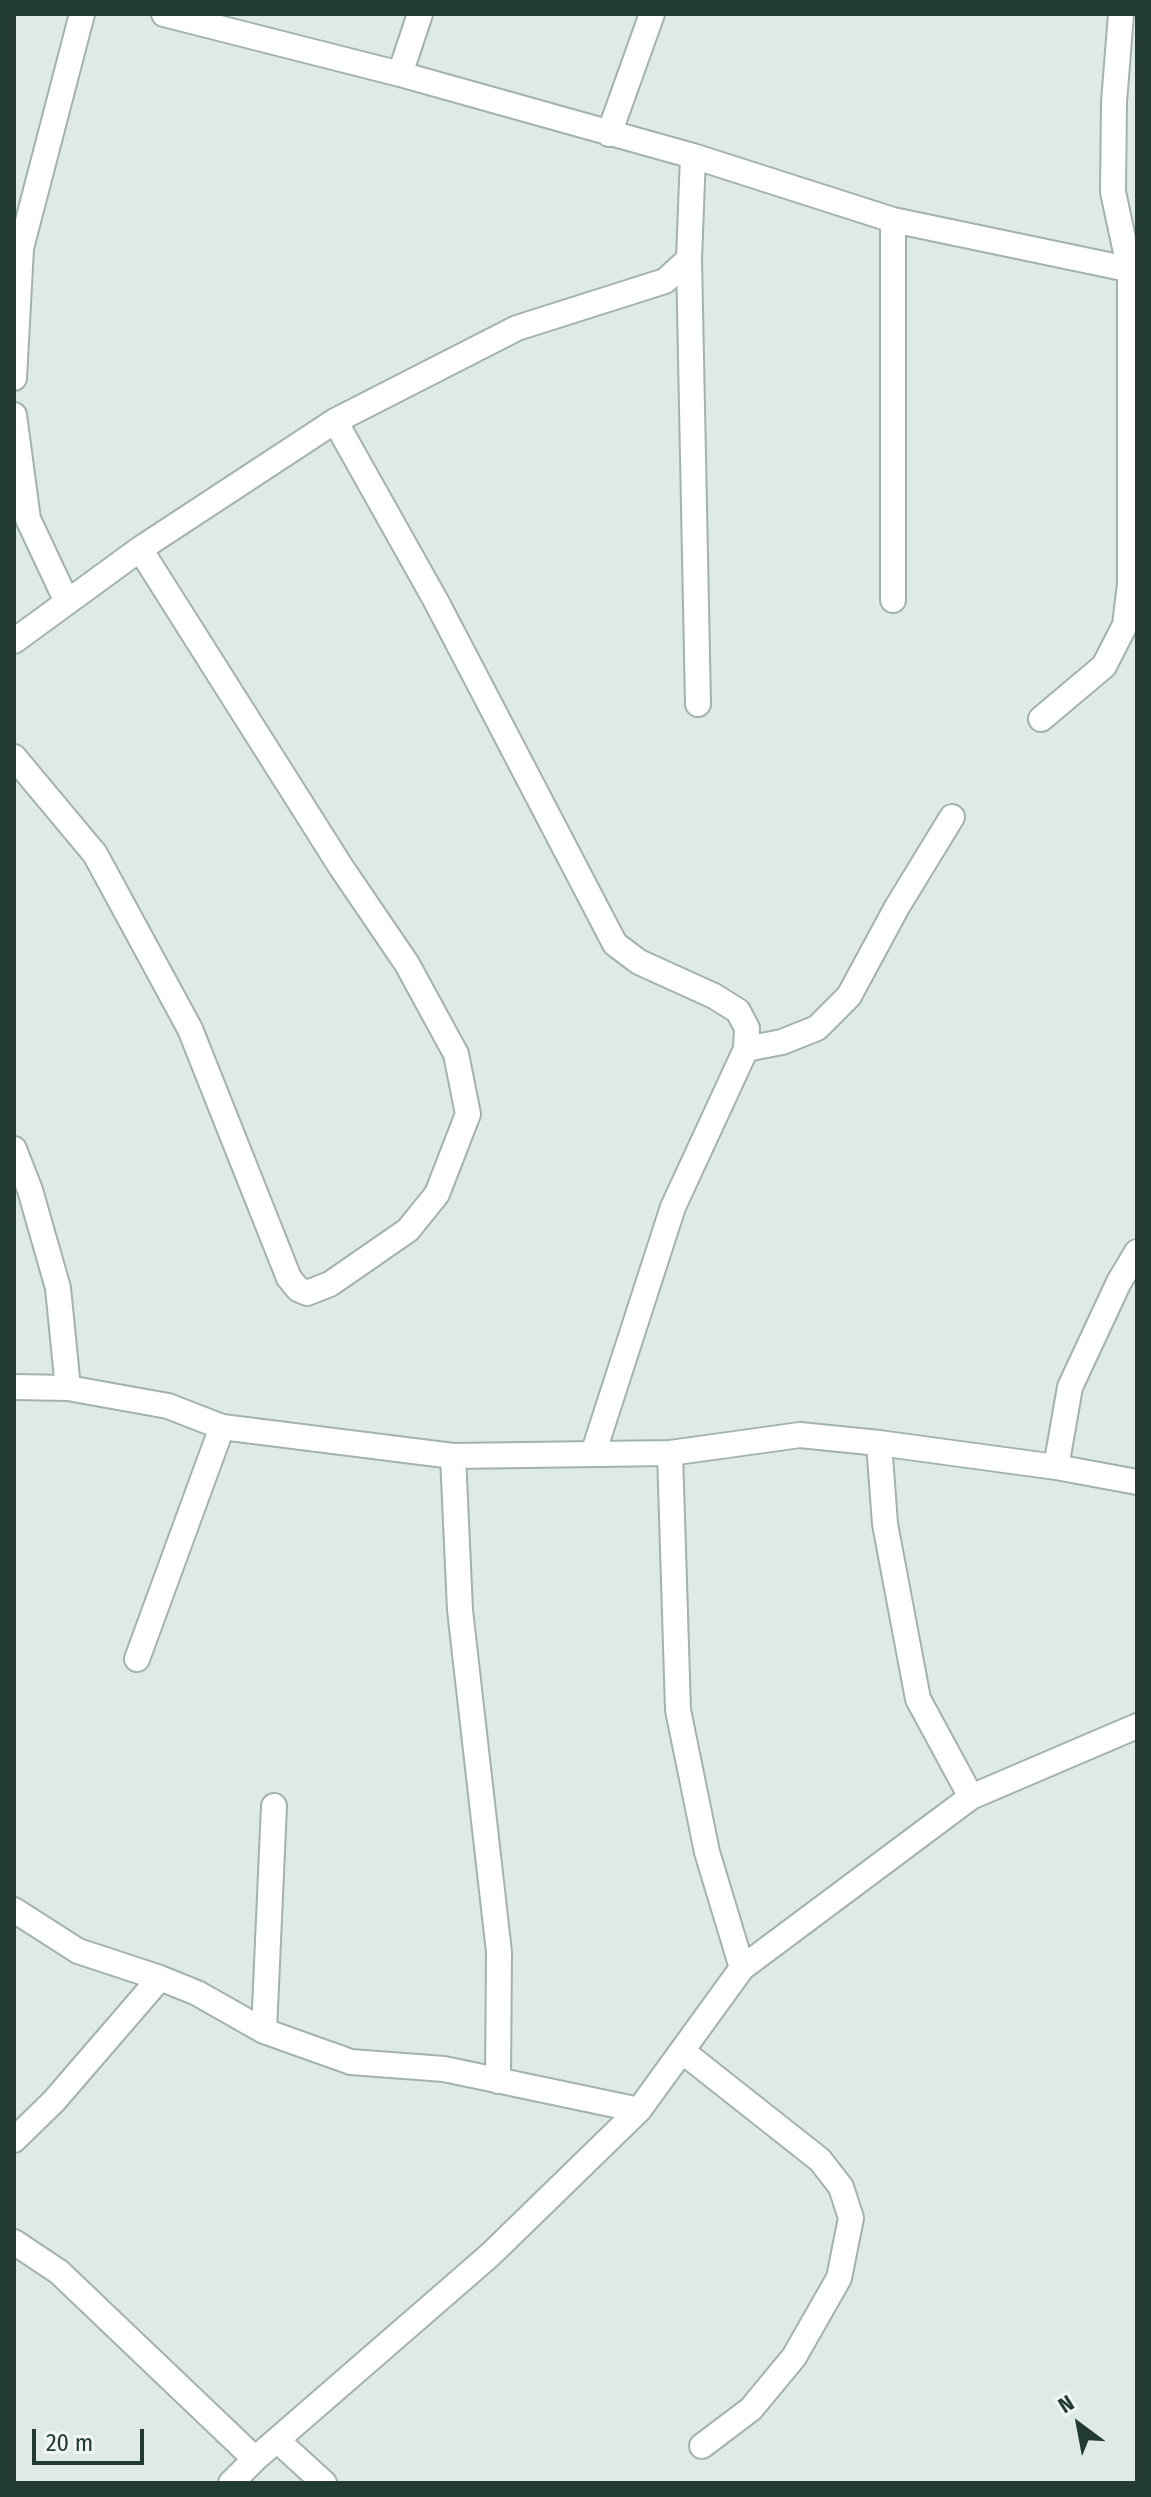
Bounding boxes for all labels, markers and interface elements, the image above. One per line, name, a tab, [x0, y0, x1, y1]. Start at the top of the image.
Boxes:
north arrow	[1039, 2385, 1119, 2465]
text: N	[1053, 2389, 1079, 2419]
scale bar	[36, 2413, 148, 2463]
text: 20 m	[46, 2429, 93, 2457]

